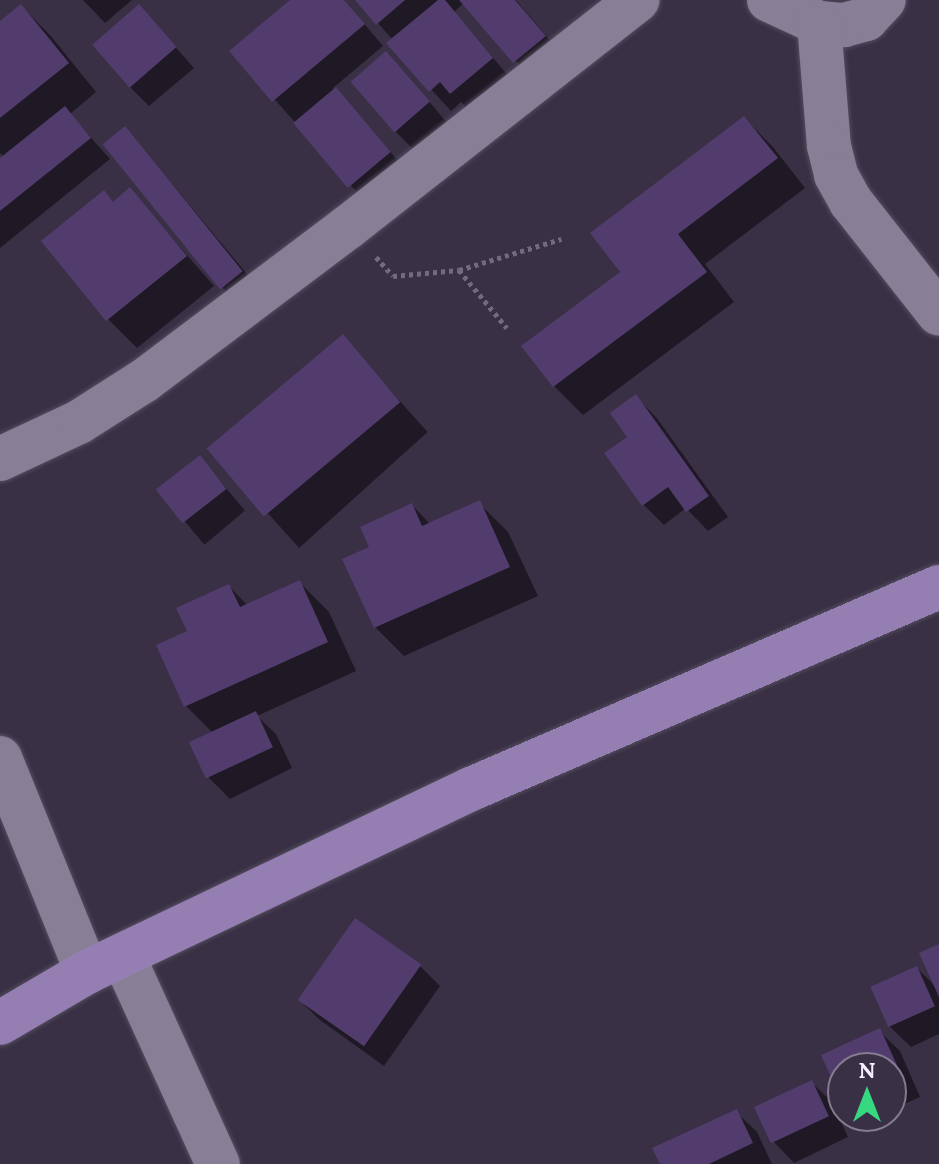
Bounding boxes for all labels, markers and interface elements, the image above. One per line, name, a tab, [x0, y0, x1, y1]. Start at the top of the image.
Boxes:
north arrow	[827, 1052, 907, 1132]
text: N	[858, 1056, 876, 1084]

